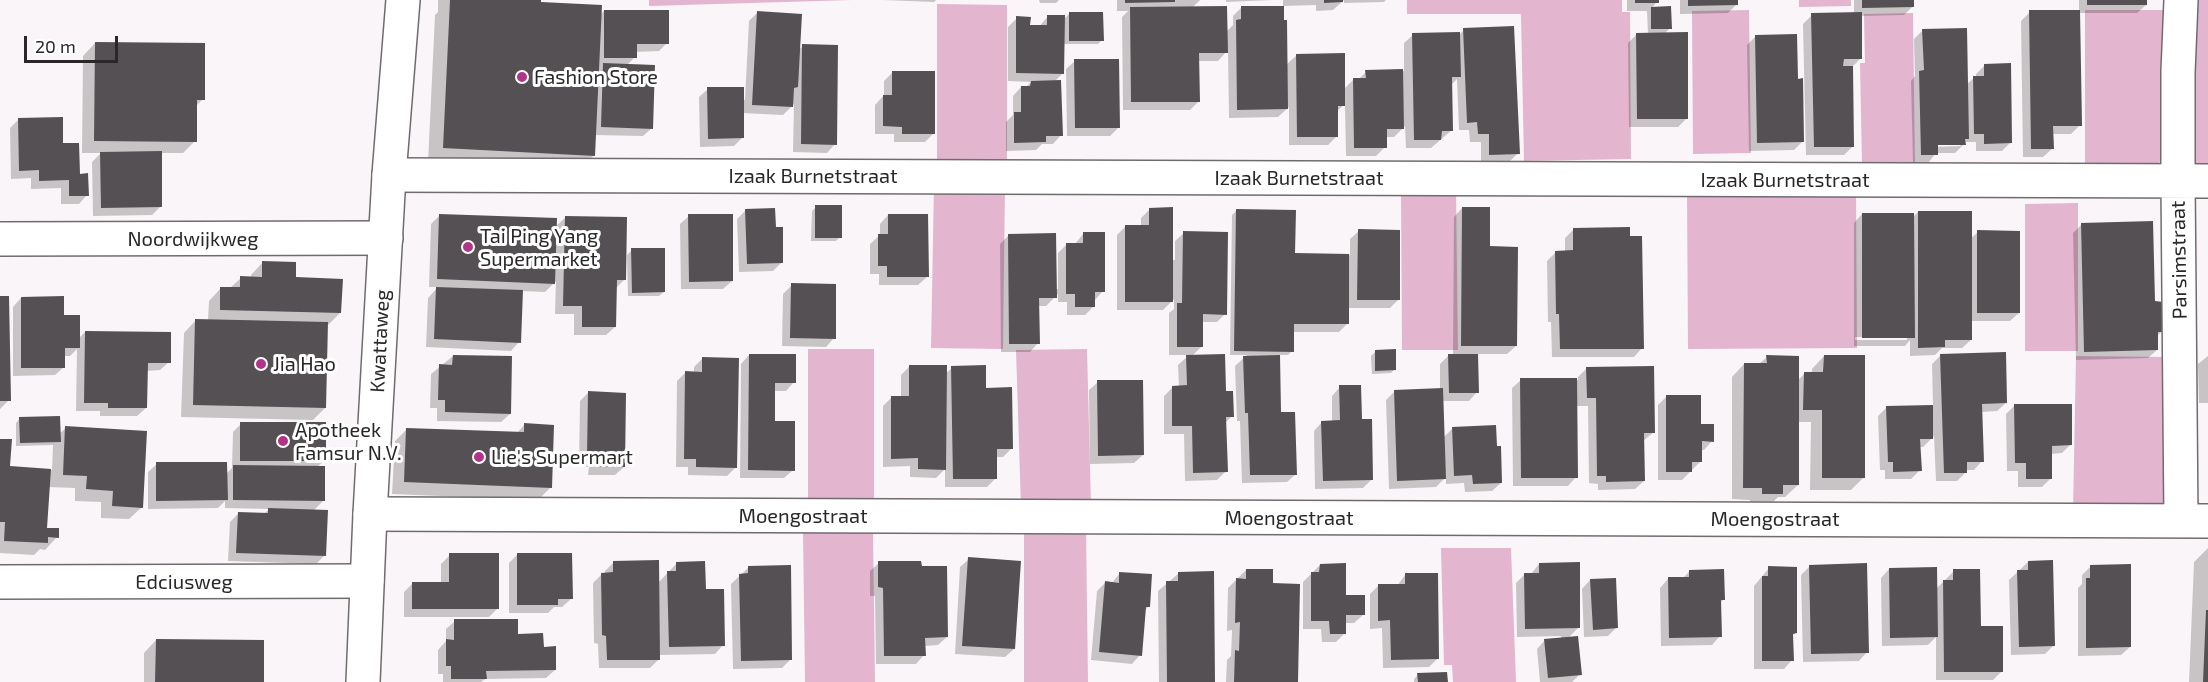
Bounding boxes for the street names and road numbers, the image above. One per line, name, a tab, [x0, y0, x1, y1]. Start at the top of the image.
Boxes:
street label: Izaak Burnetstraat	[728, 164, 898, 188]
street label: Izaak Burnetstraat	[1214, 166, 1384, 190]
street label: Izaak Burnetstraat	[1700, 168, 1870, 192]
street label: Parsimstraat	[2166, 200, 2192, 320]
street label: Noordwijkweg	[127, 227, 259, 251]
street label: Kwattaweg	[365, 289, 395, 393]
street label: Moengostraat	[738, 504, 868, 528]
street label: Moengostraat	[1224, 506, 1354, 530]
street label: Moengostraat	[1710, 507, 1840, 531]
street label: Edciusweg	[135, 570, 233, 594]

